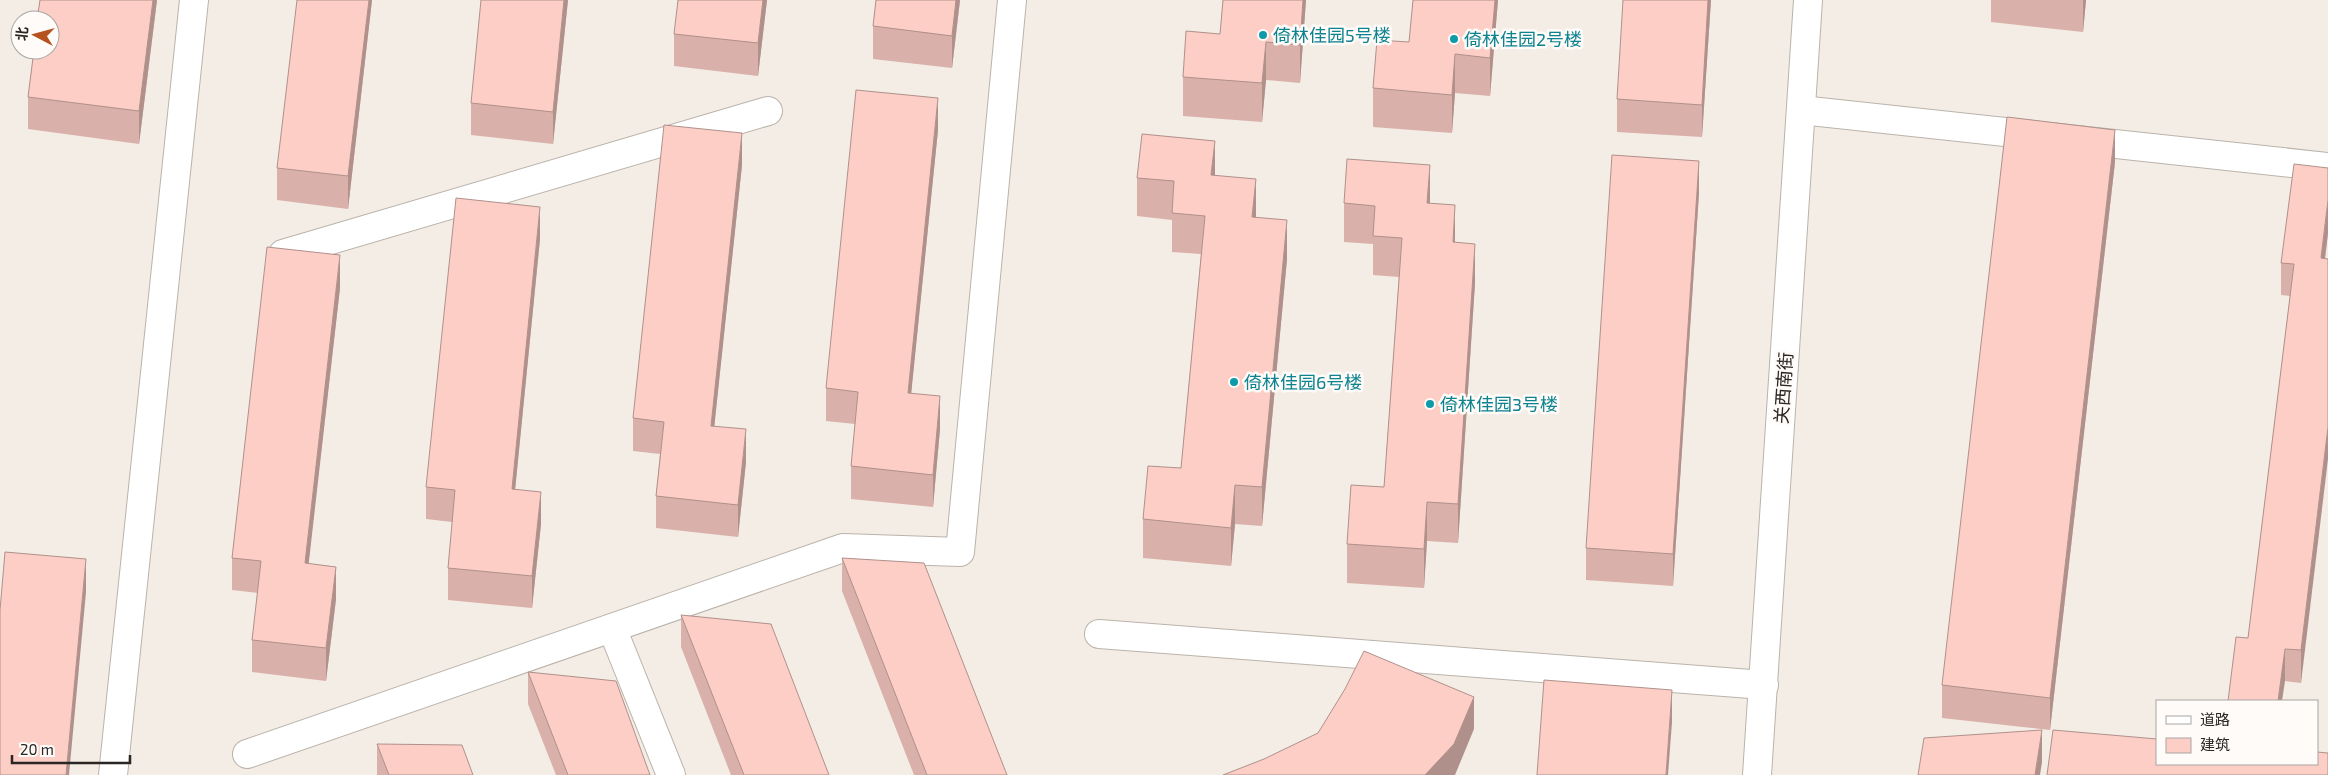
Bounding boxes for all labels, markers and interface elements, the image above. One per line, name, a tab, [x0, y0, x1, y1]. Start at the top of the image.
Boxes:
north arrow	[10, 10, 60, 60]
place label: 倚林佳园5号楼	[1273, 24, 1391, 46]
text: 北	[12, 26, 31, 41]
place label: 倚林佳园2号楼	[1464, 28, 1582, 50]
marker: 倚林佳园5号楼	[1257, 29, 1269, 41]
marker: 倚林佳园2号楼	[1448, 33, 1460, 45]
street label: 关西南街	[1770, 351, 1796, 425]
place label: 倚林佳园6号楼	[1244, 371, 1362, 393]
marker: 倚林佳园6号楼	[1228, 376, 1240, 388]
place label: 倚林佳园3号楼	[1440, 393, 1558, 415]
marker: 倚林佳园3号楼	[1424, 398, 1436, 410]
legend	[2156, 700, 2318, 765]
text: 道路	[2200, 710, 2230, 728]
scale bar	[12, 732, 130, 764]
text: 建筑	[2200, 735, 2230, 753]
text: 20 m	[20, 740, 54, 758]

